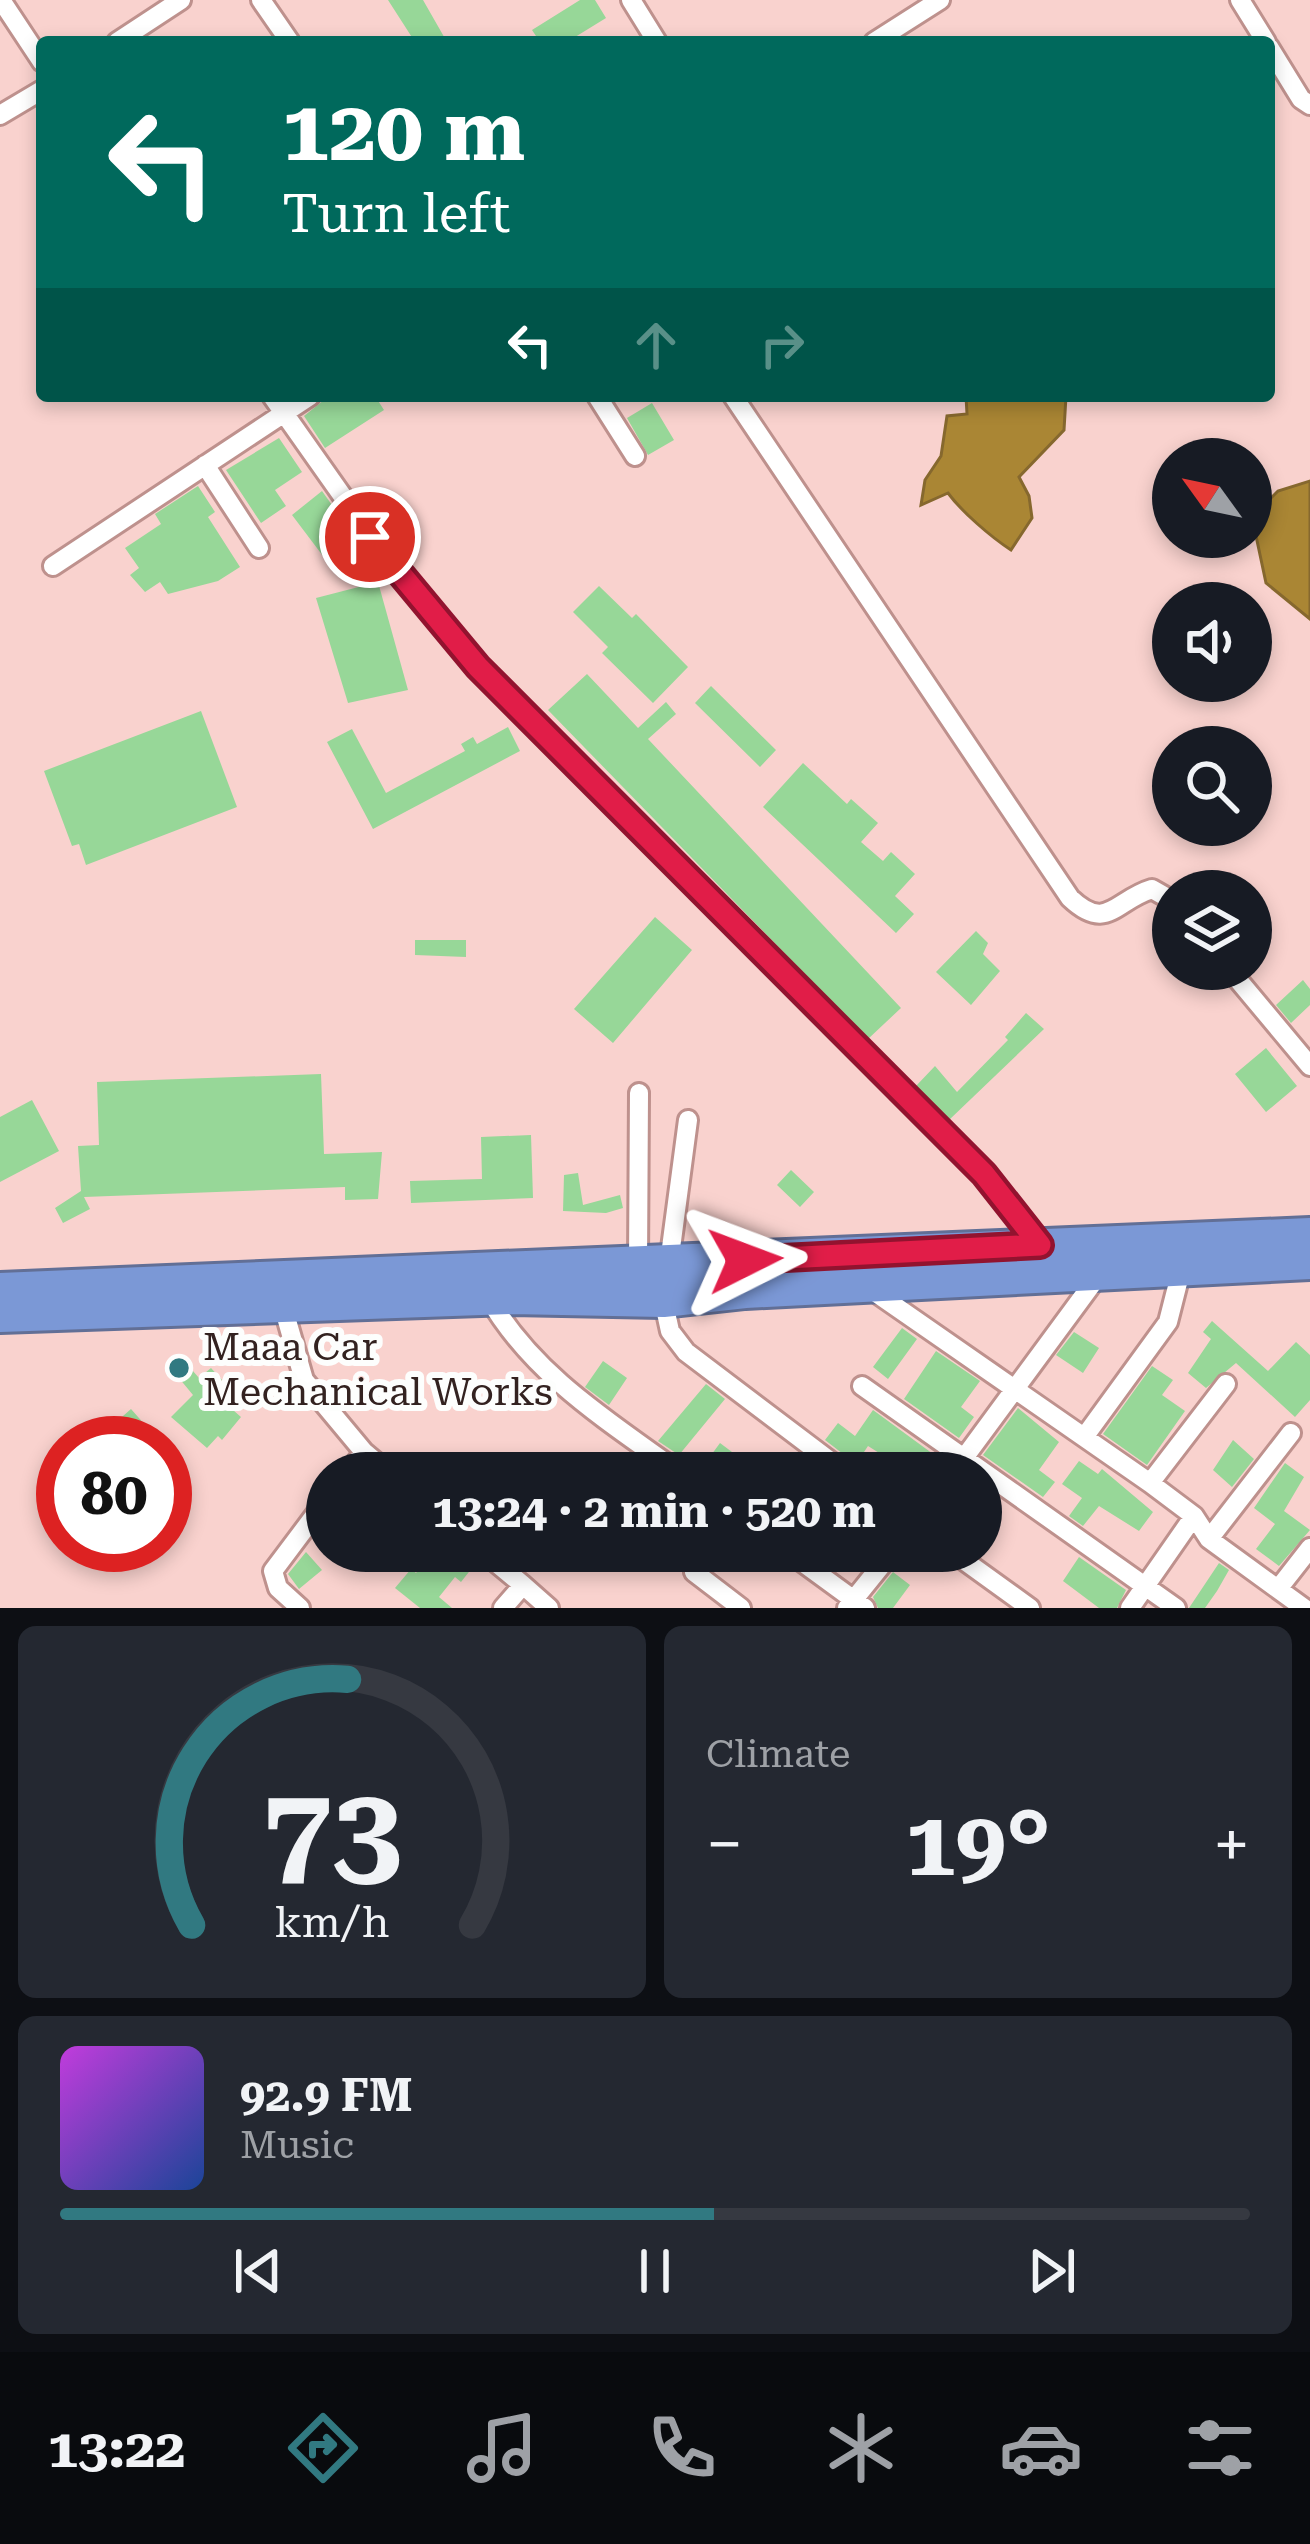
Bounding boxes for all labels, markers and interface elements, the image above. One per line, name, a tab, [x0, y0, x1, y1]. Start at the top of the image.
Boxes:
text: 120 m	[282, 82, 525, 180]
icon: left	[84, 84, 240, 240]
text: Turn left	[282, 182, 510, 245]
icon: left	[497, 312, 563, 378]
icon: ahead	[623, 312, 689, 378]
icon: right	[749, 312, 815, 378]
north arrow	[1152, 438, 1272, 558]
map controls	[1152, 438, 1272, 990]
pin	[319, 486, 421, 588]
icon: arrive	[337, 504, 403, 570]
button: sound	[1152, 582, 1272, 702]
button: search	[1152, 726, 1272, 846]
button: layers	[1152, 870, 1272, 990]
position arrow	[682, 1197, 808, 1323]
place label: Maaa Car Mechanical Works	[203, 1324, 553, 1415]
marker: Maaa Car Mechanical Works	[166, 1355, 192, 1381]
speed limit sign: 80	[36, 1416, 192, 1572]
text: 13:24 · 2 min · 520 m	[432, 1485, 876, 1538]
text: Climate	[706, 1731, 850, 1777]
text: 73	[262, 1758, 402, 1904]
text: 19°	[905, 1792, 1051, 1897]
text: −	[706, 1806, 743, 1883]
text: +	[1213, 1806, 1250, 1883]
text: km/h	[275, 1897, 389, 1947]
text: 92.9 FM	[240, 2069, 412, 2122]
text: Music	[240, 2122, 354, 2168]
icon: previous	[225, 2238, 291, 2304]
icon: pause	[622, 2238, 688, 2304]
icon: next	[1019, 2238, 1085, 2304]
icon: directions	[281, 2406, 365, 2490]
icon: music	[460, 2406, 544, 2490]
icon: phone	[640, 2406, 724, 2490]
icon: climate	[819, 2406, 903, 2490]
icon: car	[999, 2406, 1083, 2490]
icon: filters	[1178, 2406, 1262, 2490]
text: 13:22	[48, 2417, 186, 2480]

